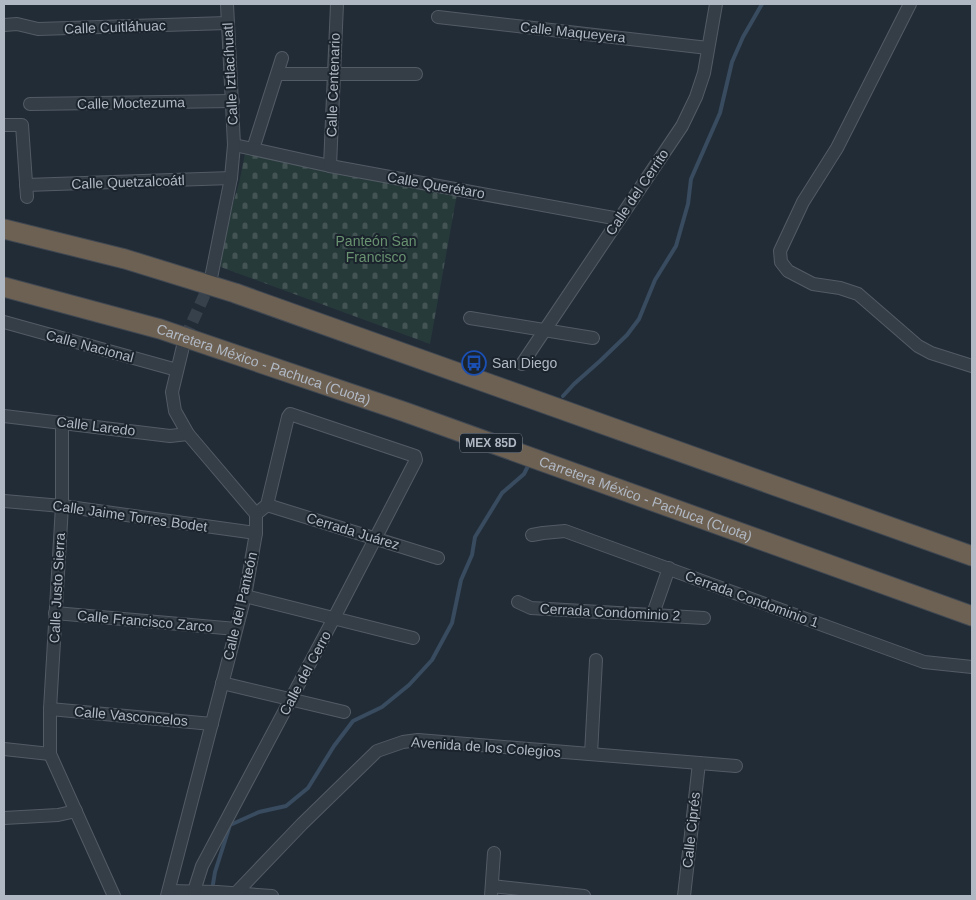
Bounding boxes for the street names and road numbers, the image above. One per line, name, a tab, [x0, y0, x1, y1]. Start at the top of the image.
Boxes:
street label: Calle Cuitláhuac	[64, 17, 166, 37]
street label: Calle Maqueyera	[520, 19, 627, 46]
street label: Calle Iztlacíhuatl	[219, 22, 241, 126]
street label: Calle Centenario	[323, 32, 343, 137]
street label: Calle Moctezuma	[77, 94, 185, 112]
street label: Calle del Cerrito	[602, 146, 672, 238]
street label: Calle Querétaro	[386, 169, 486, 201]
street label: Calle Quetzalcoátl	[71, 172, 185, 192]
street label: Carretera México - Pachuca (Cuota)	[154, 320, 373, 408]
street label: Calle Nacional	[44, 327, 136, 365]
street label: Calle Laredo	[56, 413, 137, 439]
road number: MEX 85D	[460, 433, 522, 452]
street label: Carretera México - Pachuca (Cuota)	[537, 453, 754, 544]
street label: Calle Jaime Torres Bodet	[52, 497, 209, 535]
street label: Cerrada Juárez	[305, 509, 401, 553]
street label: Calle Justo Sierra	[46, 532, 68, 644]
street label: Calle del Panteón	[220, 550, 260, 662]
street label: Cerrada Condominio 1	[683, 567, 821, 631]
street label: Cerrada Condominio 2	[539, 600, 681, 624]
street label: Calle Francisco Zarco	[76, 607, 214, 635]
street label: Calle del Cerro	[276, 628, 334, 718]
street label: Calle Vasconcelos	[73, 703, 189, 729]
street label: Avenida de los Colegios	[411, 734, 561, 760]
street label: Calle Ciprés	[679, 791, 703, 869]

